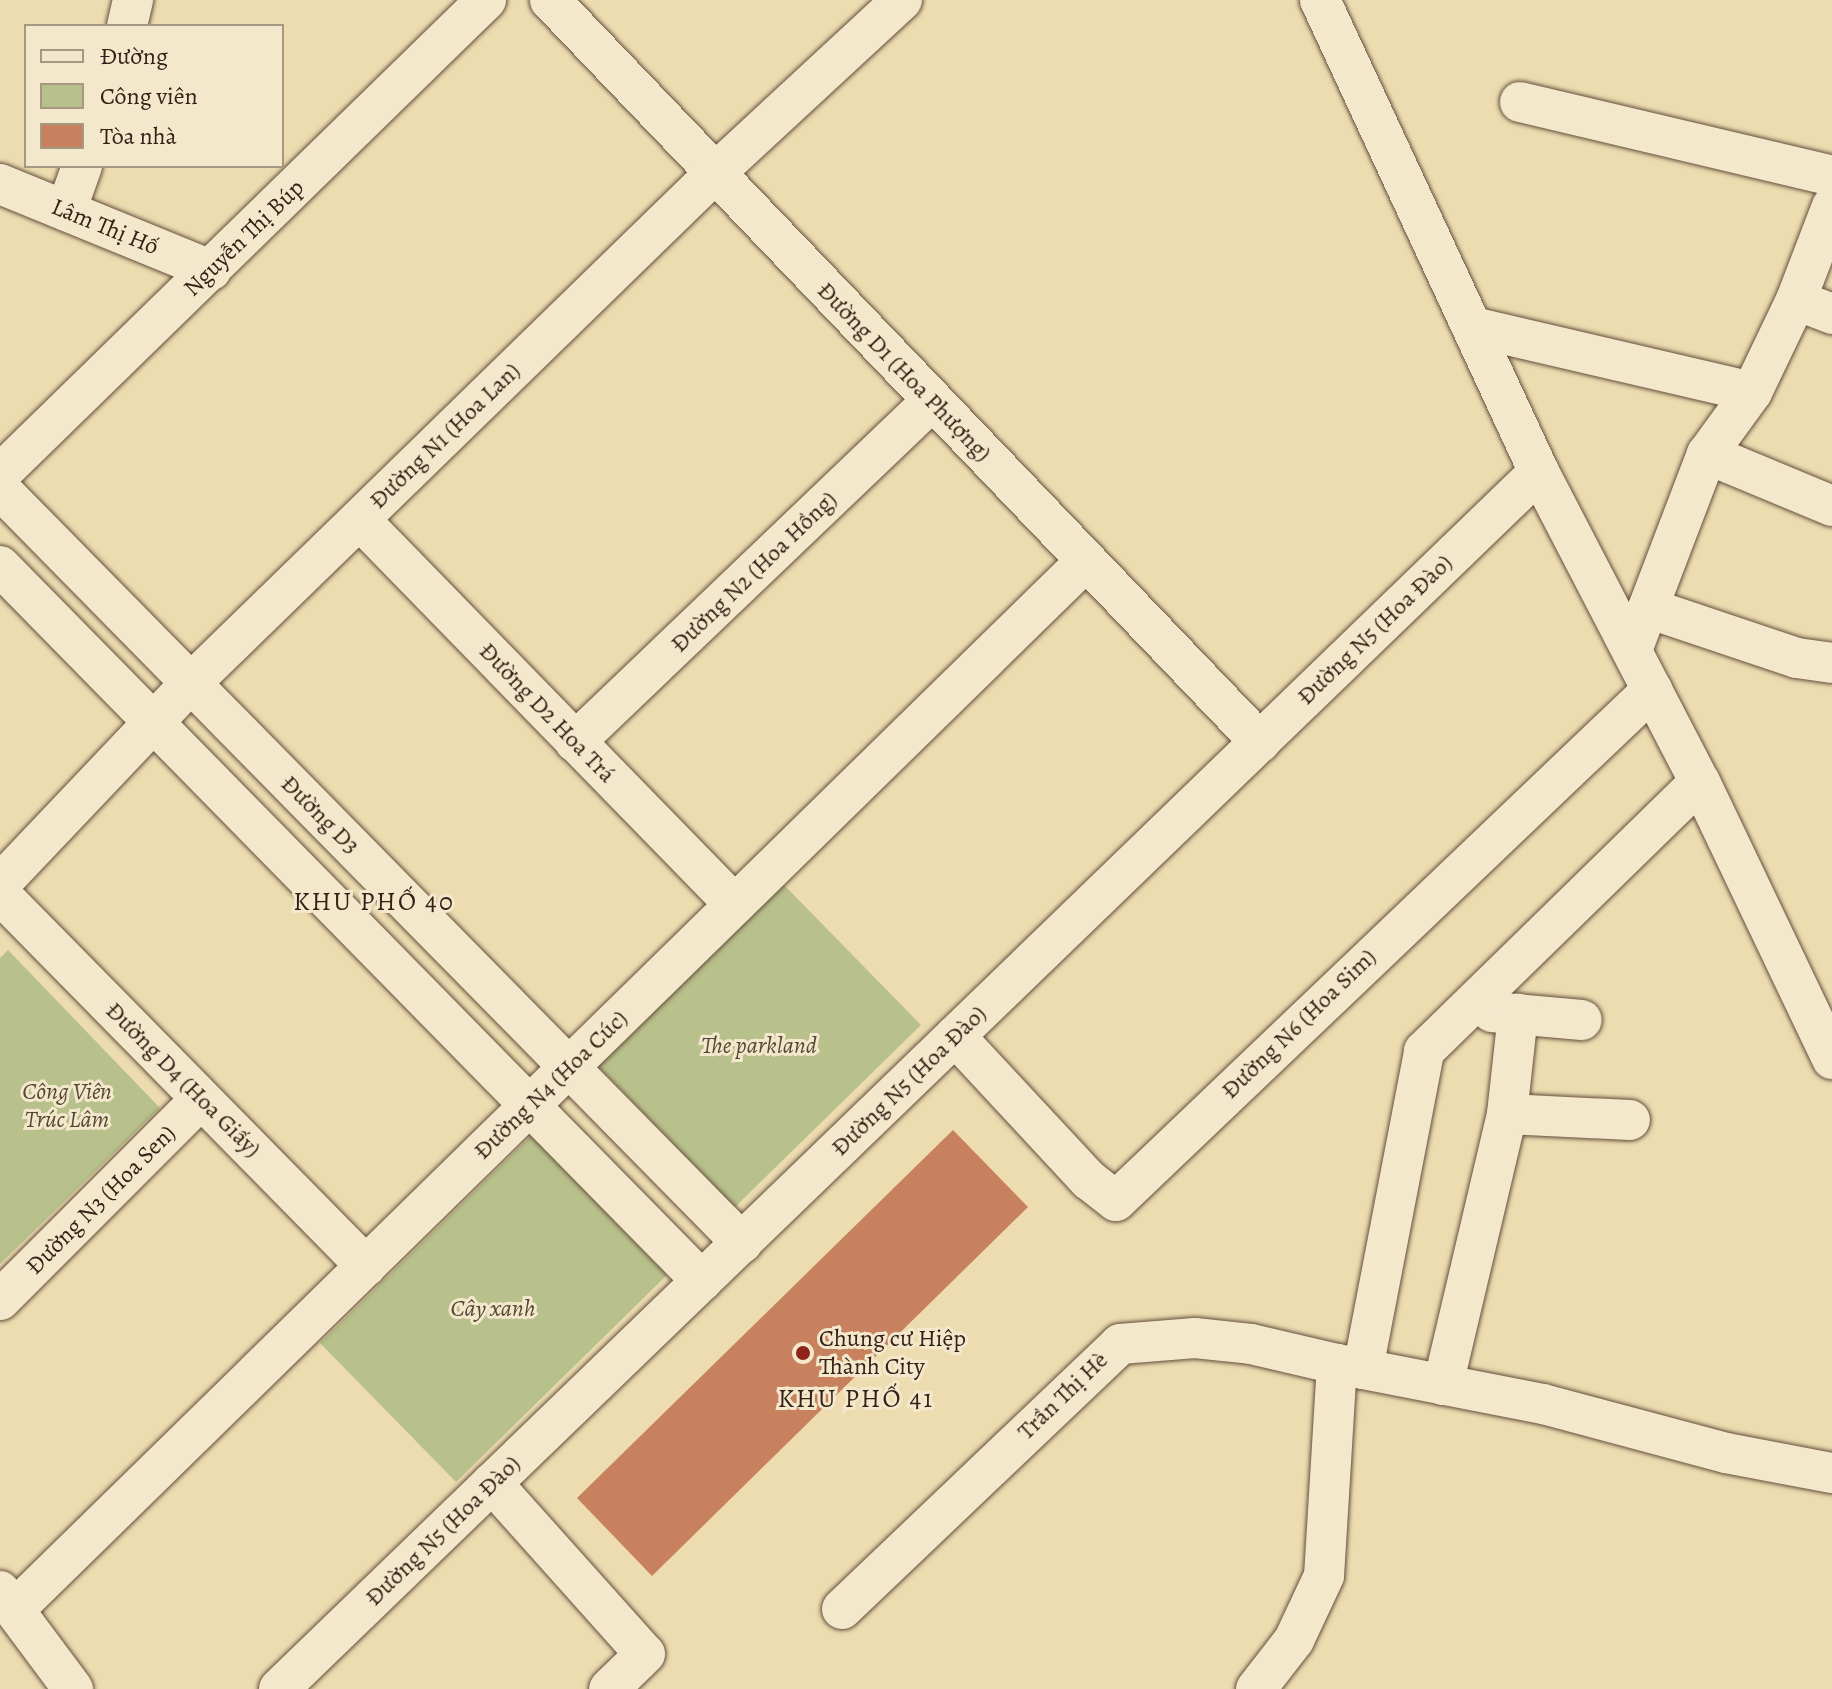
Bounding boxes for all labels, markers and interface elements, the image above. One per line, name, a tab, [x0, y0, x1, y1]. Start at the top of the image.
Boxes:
legend	[24, 24, 284, 168]
text: Đường	[100, 40, 168, 72]
text: Công viên	[100, 80, 198, 112]
text: Tòa nhà	[100, 120, 177, 152]
street label: Nguyễn Thị Búp	[178, 173, 310, 303]
street label: Lâm Thị Hố	[47, 192, 163, 262]
street label: Đường D1 (Hoa Phượng)	[811, 276, 997, 468]
street label: Đường N1 (Hoa Lan)	[364, 357, 526, 515]
street label: Đường N2 (Hoa Hồng)	[665, 485, 843, 659]
street label: Đường N5 (Hoa Đào)	[1292, 549, 1458, 711]
street label: Đường D2 Hoa Trá	[473, 637, 621, 789]
street label: Đường D3	[275, 770, 365, 860]
district label: KHU PHỐ 40	[293, 886, 455, 918]
street label: Đường N6 (Hoa Sim)	[1216, 943, 1382, 1105]
street label: Đường D4 (Hoa Giấy)	[99, 996, 267, 1164]
street label: Đường N5 (Hoa Đào)	[826, 1000, 992, 1162]
street label: Đường N4 (Hoa Cúc)	[468, 1004, 634, 1166]
park label: The parkland	[701, 1032, 817, 1060]
park label: Công Viên Trúc Lâm	[22, 1078, 112, 1134]
street label: Đường N3 (Hoa Sen)	[20, 1119, 182, 1281]
park label: Cây xanh	[451, 1295, 535, 1323]
place label: Chung cư Hiệp Thành City	[819, 1325, 966, 1381]
marker: Chung cư Hiệp Thành City	[794, 1344, 812, 1362]
street label: Trần Thị Hè	[1012, 1346, 1114, 1446]
district label: KHU PHỐ 41	[778, 1383, 934, 1415]
street label: Đường N5 (Hoa Đào)	[360, 1450, 526, 1612]

